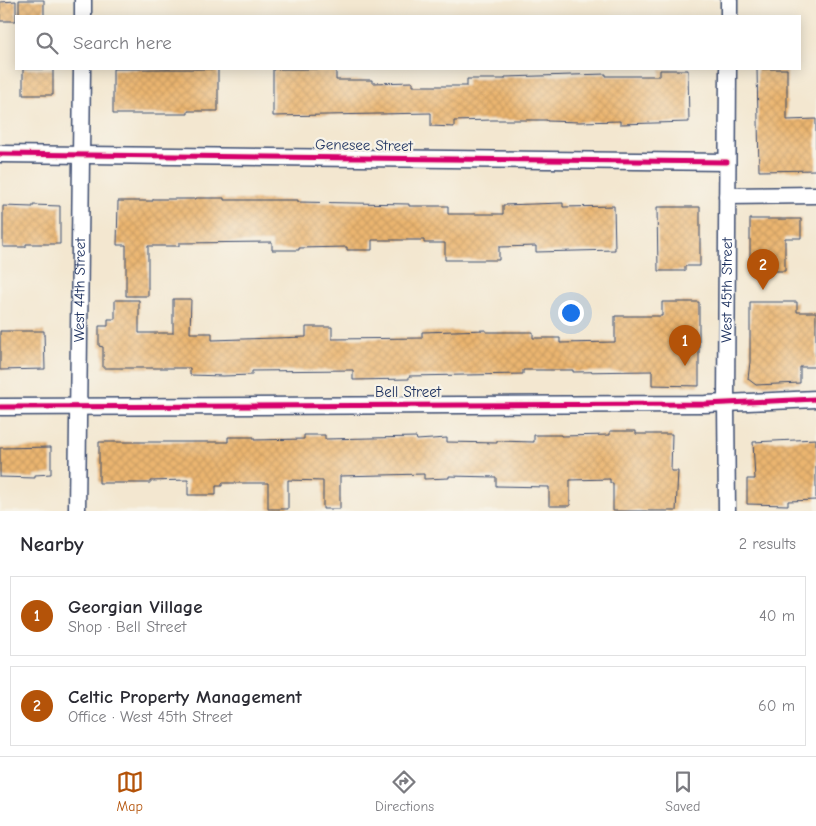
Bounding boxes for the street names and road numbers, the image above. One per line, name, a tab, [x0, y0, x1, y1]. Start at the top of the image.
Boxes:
street label: Genesee Street	[315, 135, 414, 155]
street label: West 44th Street	[70, 237, 89, 342]
street label: West 45th Street	[717, 237, 736, 343]
street label: Bell Street	[375, 383, 442, 401]

